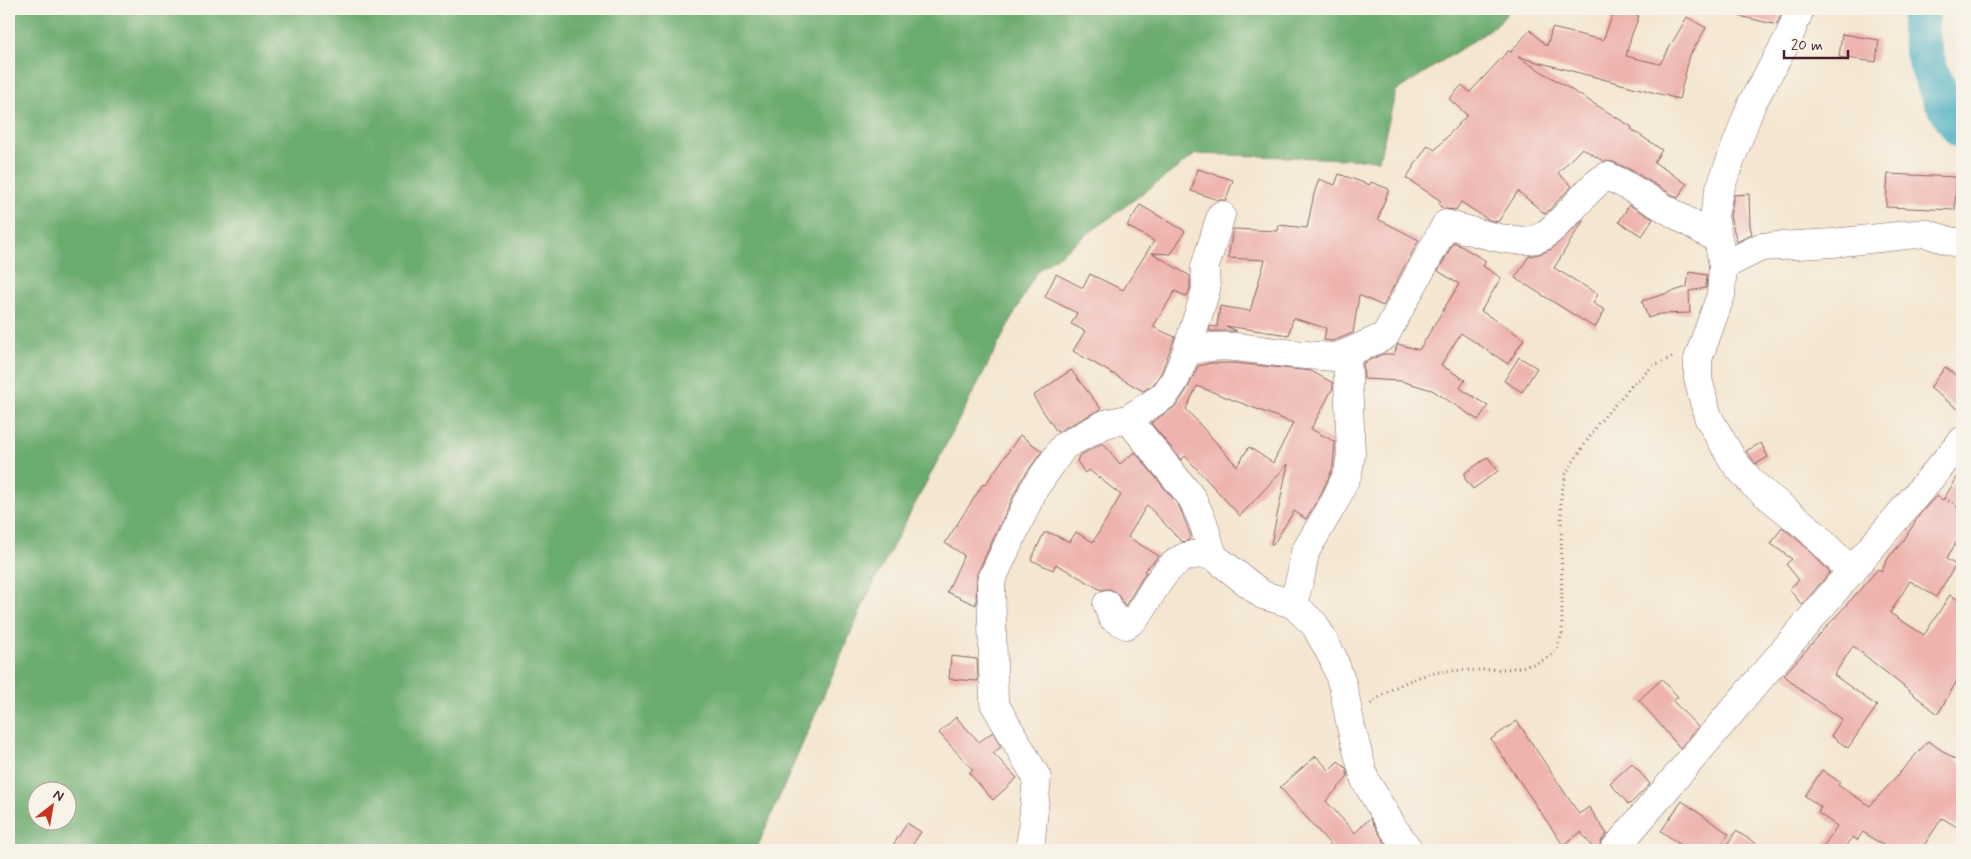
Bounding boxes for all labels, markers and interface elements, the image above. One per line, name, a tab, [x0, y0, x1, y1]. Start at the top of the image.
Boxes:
scale bar	[1784, 28, 1847, 60]
text: 20 m	[1791, 36, 1823, 56]
north arrow	[28, 782, 78, 832]
text: N	[50, 786, 67, 806]

